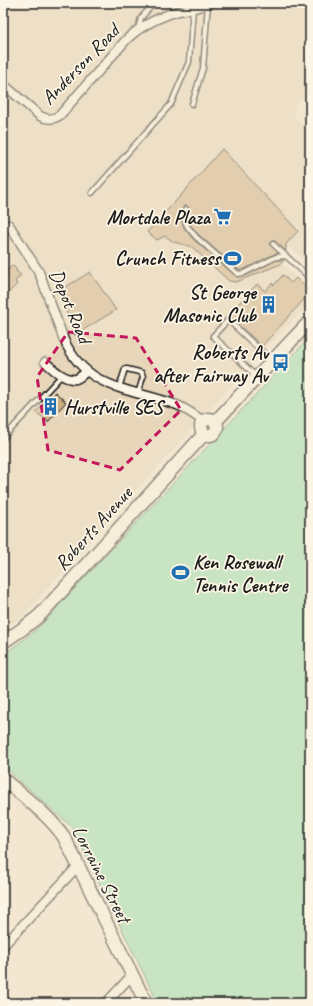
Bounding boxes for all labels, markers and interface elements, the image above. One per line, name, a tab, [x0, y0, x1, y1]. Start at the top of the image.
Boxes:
street label: Anderson Road	[36, 17, 127, 110]
place label: Mortdale Plaza	[107, 205, 212, 230]
supermarket icon: Mortdale Plaza	[213, 207, 233, 227]
place label: Crunch Fitness	[115, 246, 222, 271]
sports icon: Crunch Fitness	[223, 248, 243, 268]
street label: Depot Road	[44, 265, 99, 350]
place label: St George Masonic Club	[163, 280, 257, 328]
building icon: St George Masonic Club	[259, 294, 279, 314]
place label: Roberts Av after Fairway Av	[153, 340, 270, 388]
bus stop icon: Roberts Av after Fairway Av	[271, 353, 291, 373]
place label: Hurstville SES	[64, 395, 166, 420]
building icon: Hurstville SES	[41, 397, 61, 417]
street label: Roberts Avenue	[49, 480, 139, 575]
place label: Ken Rosewall Tennis Centre	[193, 550, 289, 598]
sports icon: Ken Rosewall Tennis Centre	[170, 563, 190, 583]
street label: Lorraine Street	[66, 821, 138, 930]

